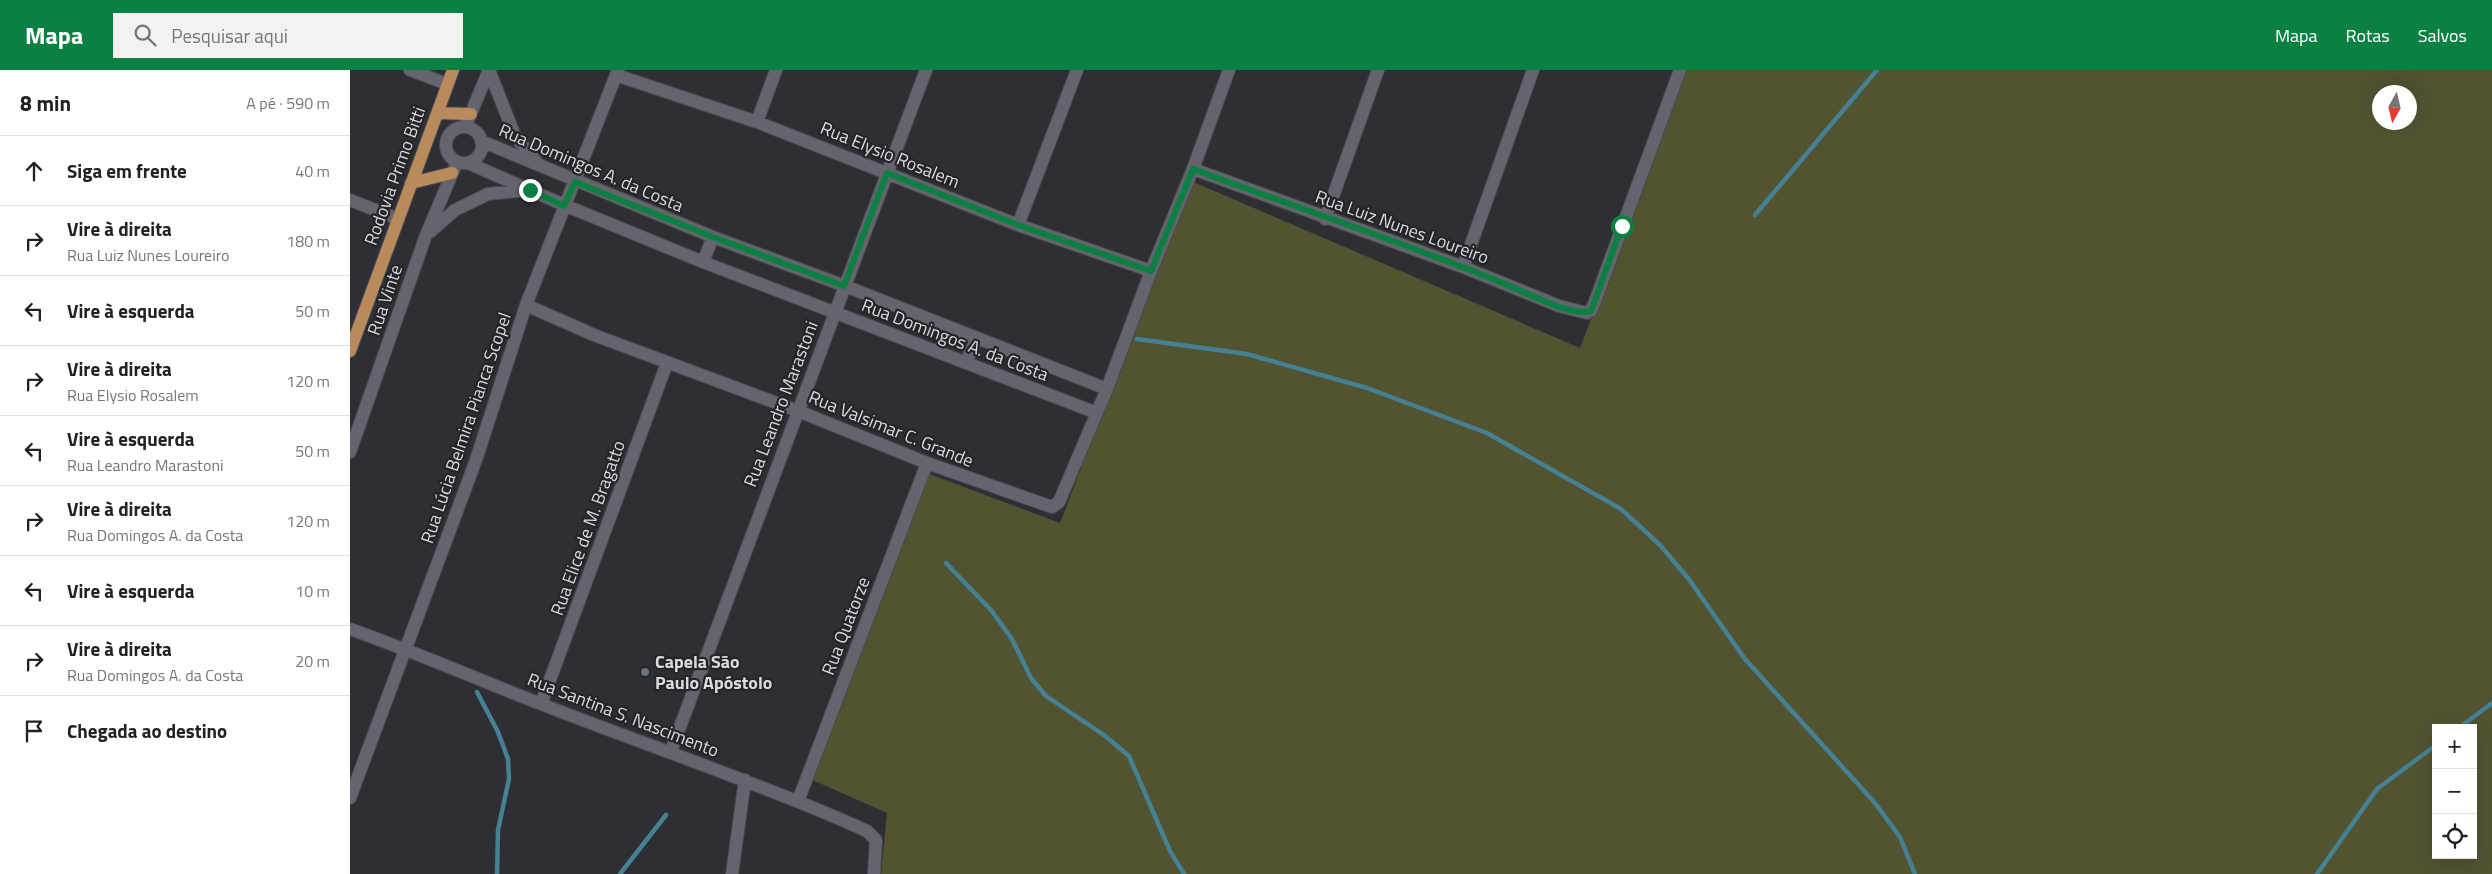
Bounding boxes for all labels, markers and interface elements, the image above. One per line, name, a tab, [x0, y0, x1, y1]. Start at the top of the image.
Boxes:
search box	[113, 13, 463, 58]
text: Mapa	[25, 17, 83, 53]
icon: search	[131, 21, 159, 49]
text: Pesquisar aqui	[171, 21, 288, 50]
text: Mapa	[2275, 22, 2318, 49]
text: Rotas	[2346, 22, 2390, 49]
text: Salvos	[2418, 22, 2467, 49]
north arrow	[2372, 85, 2417, 130]
text: 8 min	[20, 87, 71, 119]
text: A pé · 590 m	[246, 91, 330, 115]
street label: Rodovia Primo Bitti	[357, 103, 432, 249]
street label: Rua Elysio Rosalem	[816, 114, 964, 195]
street label: Rua Domingos A. da Costa	[495, 116, 688, 219]
text: Siga em frente	[67, 156, 187, 185]
icon: ahead	[20, 157, 48, 185]
text: 40 m	[295, 159, 330, 183]
route end	[519, 179, 542, 202]
street label: Rua Luiz Nunes Loureiro	[1312, 183, 1493, 270]
text: Vire à direita	[67, 214, 172, 243]
route start	[1611, 215, 1634, 238]
icon: right	[20, 227, 48, 255]
text: 180 m	[286, 229, 330, 253]
text: Rua Luiz Nunes Loureiro	[67, 243, 229, 267]
street label: Rua Vinte	[360, 261, 409, 339]
street label: Rua Domingos A. da Costa	[858, 291, 1053, 388]
text: Vire à esquerda	[67, 296, 195, 325]
icon: left	[20, 297, 48, 325]
text: 50 m	[295, 299, 330, 323]
street label: Rua Lúcia Belmira Pianca Scopel	[413, 309, 518, 547]
street label: Rua Leandro Marastoni	[736, 317, 825, 491]
text: Vire à direita	[67, 354, 172, 383]
icon: right	[20, 367, 48, 395]
text: 120 m	[286, 369, 330, 393]
text: Rua Elysio Rosalem	[67, 383, 199, 407]
street label: Rua Valsimar C. Grande	[805, 383, 978, 474]
text: Vire à esquerda	[67, 424, 195, 453]
street label: Rua Elice de M. Bragatto	[543, 436, 632, 619]
icon: left	[20, 437, 48, 465]
text: 50 m	[295, 439, 330, 463]
text: Rua Leandro Marastoni	[67, 453, 224, 477]
text: Vire à direita	[67, 494, 172, 523]
icon: right	[20, 507, 48, 535]
text: 120 m	[286, 509, 330, 533]
text: Rua Domingos A. da Costa	[67, 523, 243, 547]
street label: Rua Quatorze	[814, 573, 877, 679]
text: Vire à esquerda	[67, 576, 195, 605]
icon: left	[20, 577, 48, 605]
text: 10 m	[295, 579, 330, 603]
text: Vire à direita	[67, 634, 172, 663]
icon: right	[20, 647, 48, 675]
place label: Capela São Paulo Apóstolo	[655, 648, 772, 696]
text: 20 m	[295, 649, 330, 673]
text: Rua Domingos A. da Costa	[67, 663, 243, 687]
street label: Rua Santina S. Nascimento	[523, 665, 723, 764]
marker: Capela São Paulo Apóstolo	[639, 666, 651, 678]
text: Chegada ao destino	[67, 716, 227, 745]
icon: arrive	[20, 717, 48, 745]
map controls	[2432, 724, 2477, 859]
button: +	[2432, 724, 2477, 769]
button: −	[2432, 769, 2477, 814]
button: locate	[2432, 814, 2477, 859]

